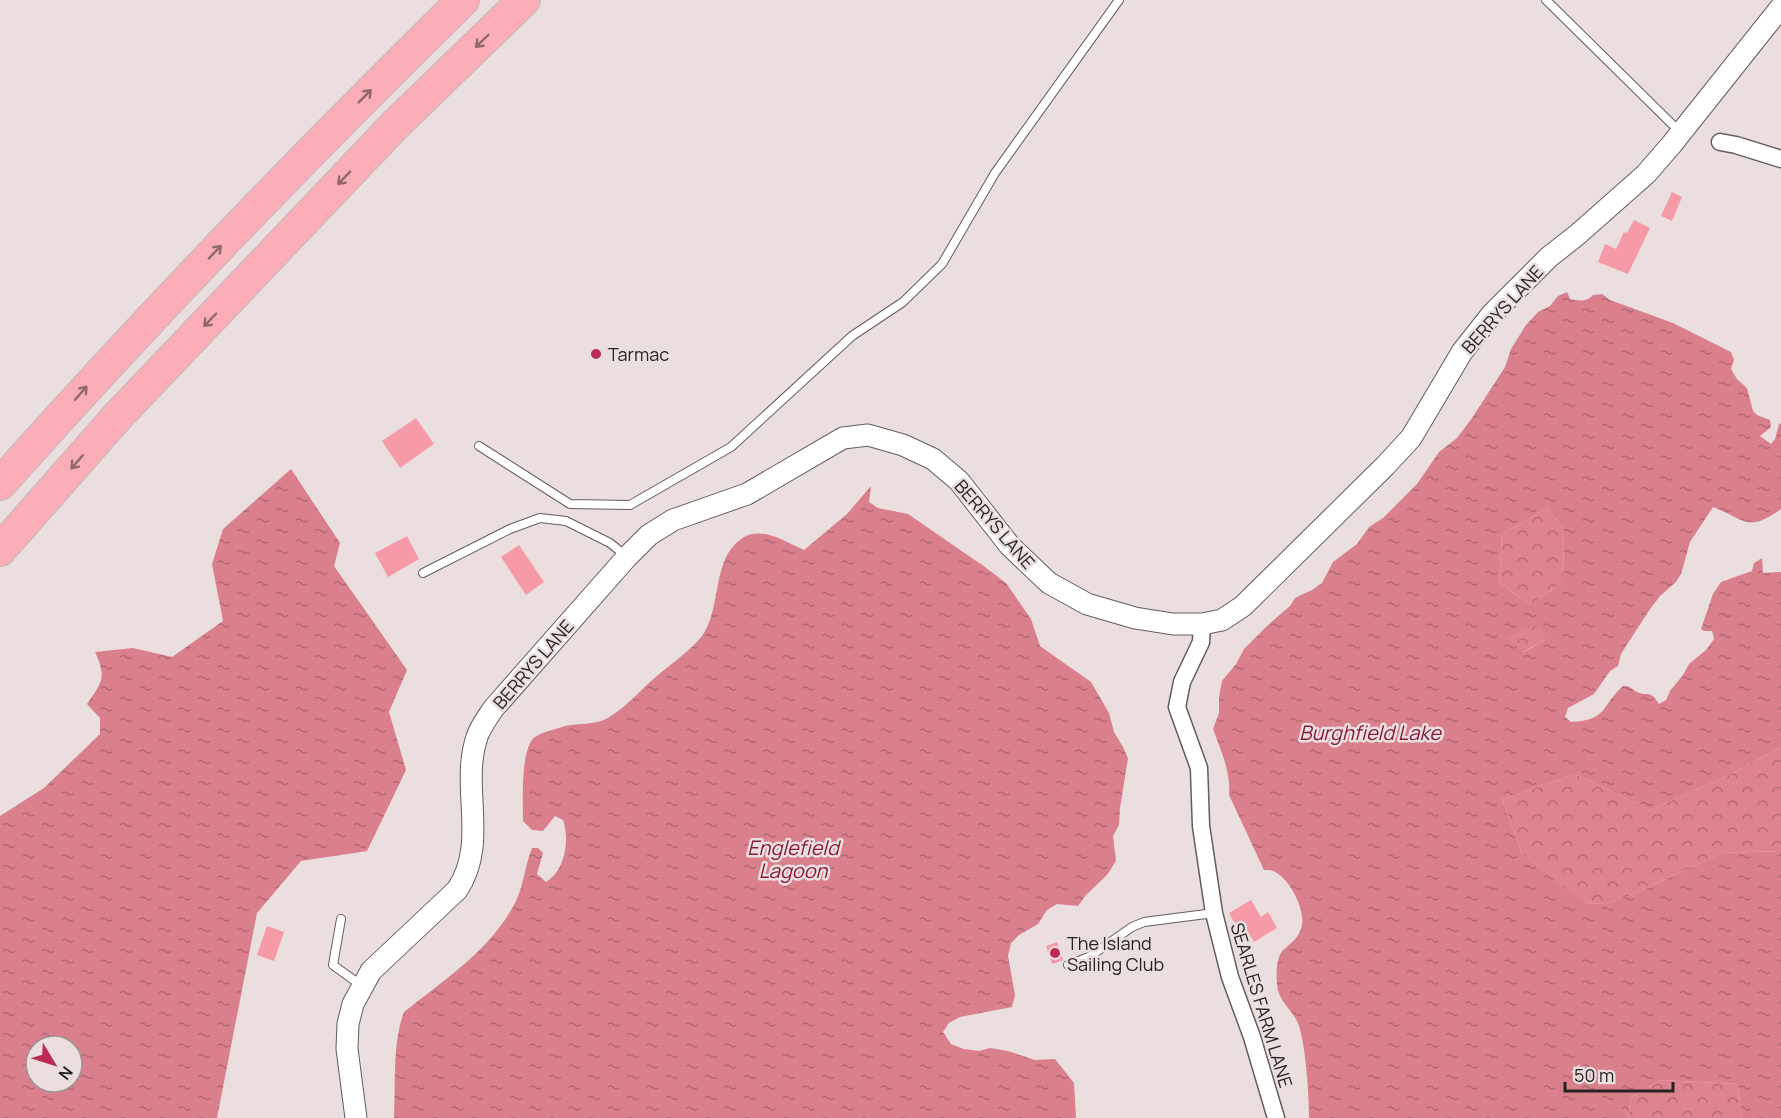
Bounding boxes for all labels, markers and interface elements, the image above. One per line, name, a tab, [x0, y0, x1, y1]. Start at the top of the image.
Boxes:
one-way arrow	[475, 33, 490, 48]
one-way arrow	[358, 89, 373, 104]
one-way arrow	[337, 171, 351, 186]
one-way arrow	[208, 244, 223, 259]
street label: BERRYS LANE	[1456, 260, 1548, 358]
one-way arrow	[203, 312, 217, 327]
place label: Tarmac	[608, 342, 669, 366]
marker: Tarmac	[589, 347, 603, 361]
one-way arrow	[74, 386, 88, 401]
one-way arrow	[70, 455, 84, 470]
street label: BERRYS LANE	[949, 474, 1041, 574]
street label: BERRYS LANE	[487, 614, 579, 714]
water label: Burghfield Lake	[1299, 719, 1442, 746]
water label: Englefield Lagoon	[747, 834, 842, 884]
street label: SEARLES FARM LANE	[1225, 920, 1299, 1090]
place label: The Island Sailing Club	[1067, 931, 1164, 976]
marker: The Island Sailing Club	[1048, 946, 1062, 960]
north arrow	[24, 1034, 84, 1094]
scale bar	[1565, 1055, 1673, 1093]
text: N	[54, 1062, 78, 1085]
text: 50 m	[1574, 1063, 1614, 1087]

